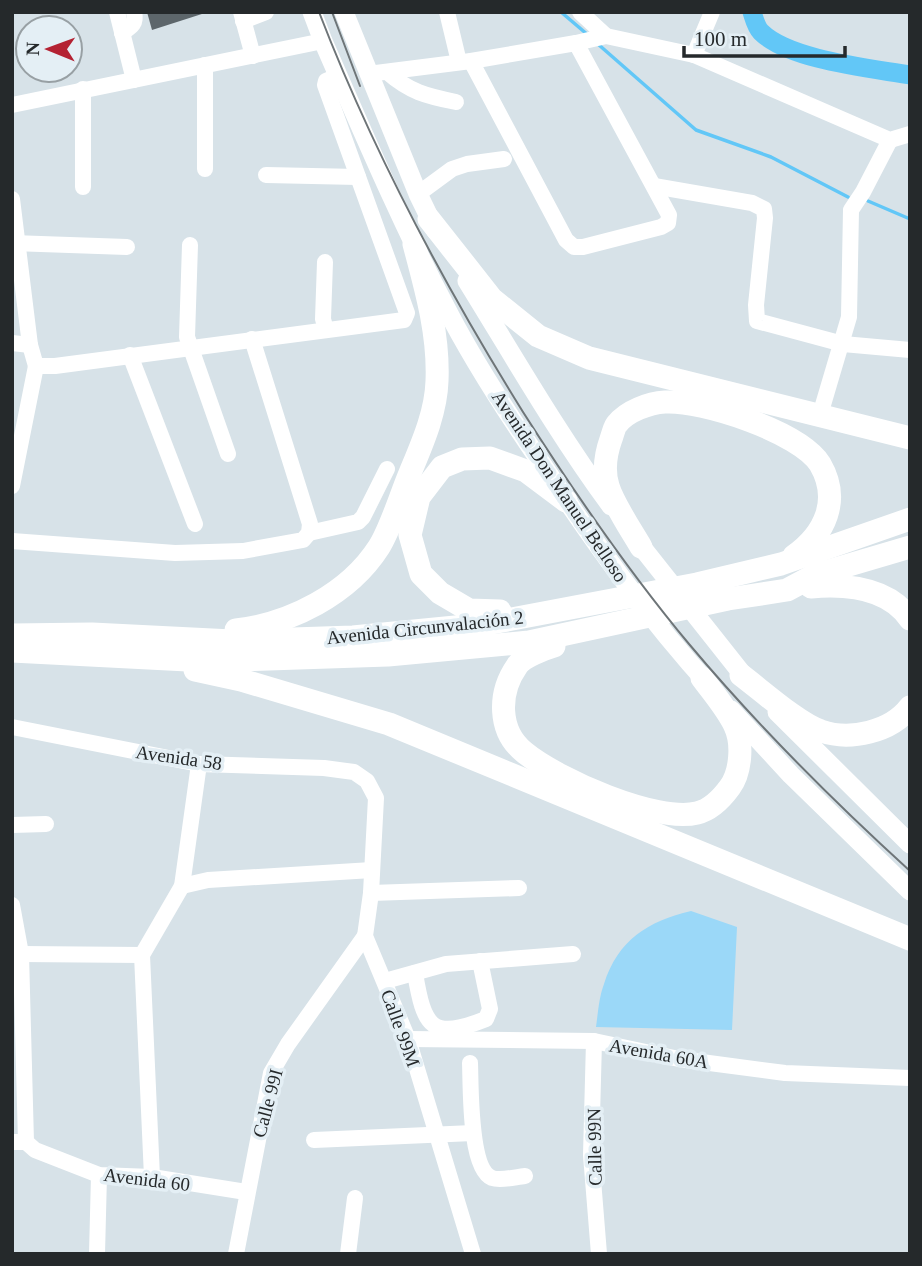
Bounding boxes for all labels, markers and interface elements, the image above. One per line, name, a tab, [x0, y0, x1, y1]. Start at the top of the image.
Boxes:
north arrow	[14, 14, 84, 84]
scale bar	[684, 14, 845, 58]
text: 100 m	[694, 27, 747, 51]
text: N	[22, 41, 43, 56]
street label: Avenida Don Manuel Belloso	[488, 387, 631, 586]
street label: Avenida Circunvalación 2	[325, 607, 525, 648]
street label: Avenida 58	[135, 741, 223, 774]
street label: Calle 99M	[377, 987, 424, 1070]
street label: Avenida 60A	[608, 1034, 710, 1073]
street label: Calle 99I	[248, 1067, 287, 1140]
street label: Calle 99N	[583, 1108, 606, 1186]
street label: Avenida 60	[103, 1164, 191, 1195]

